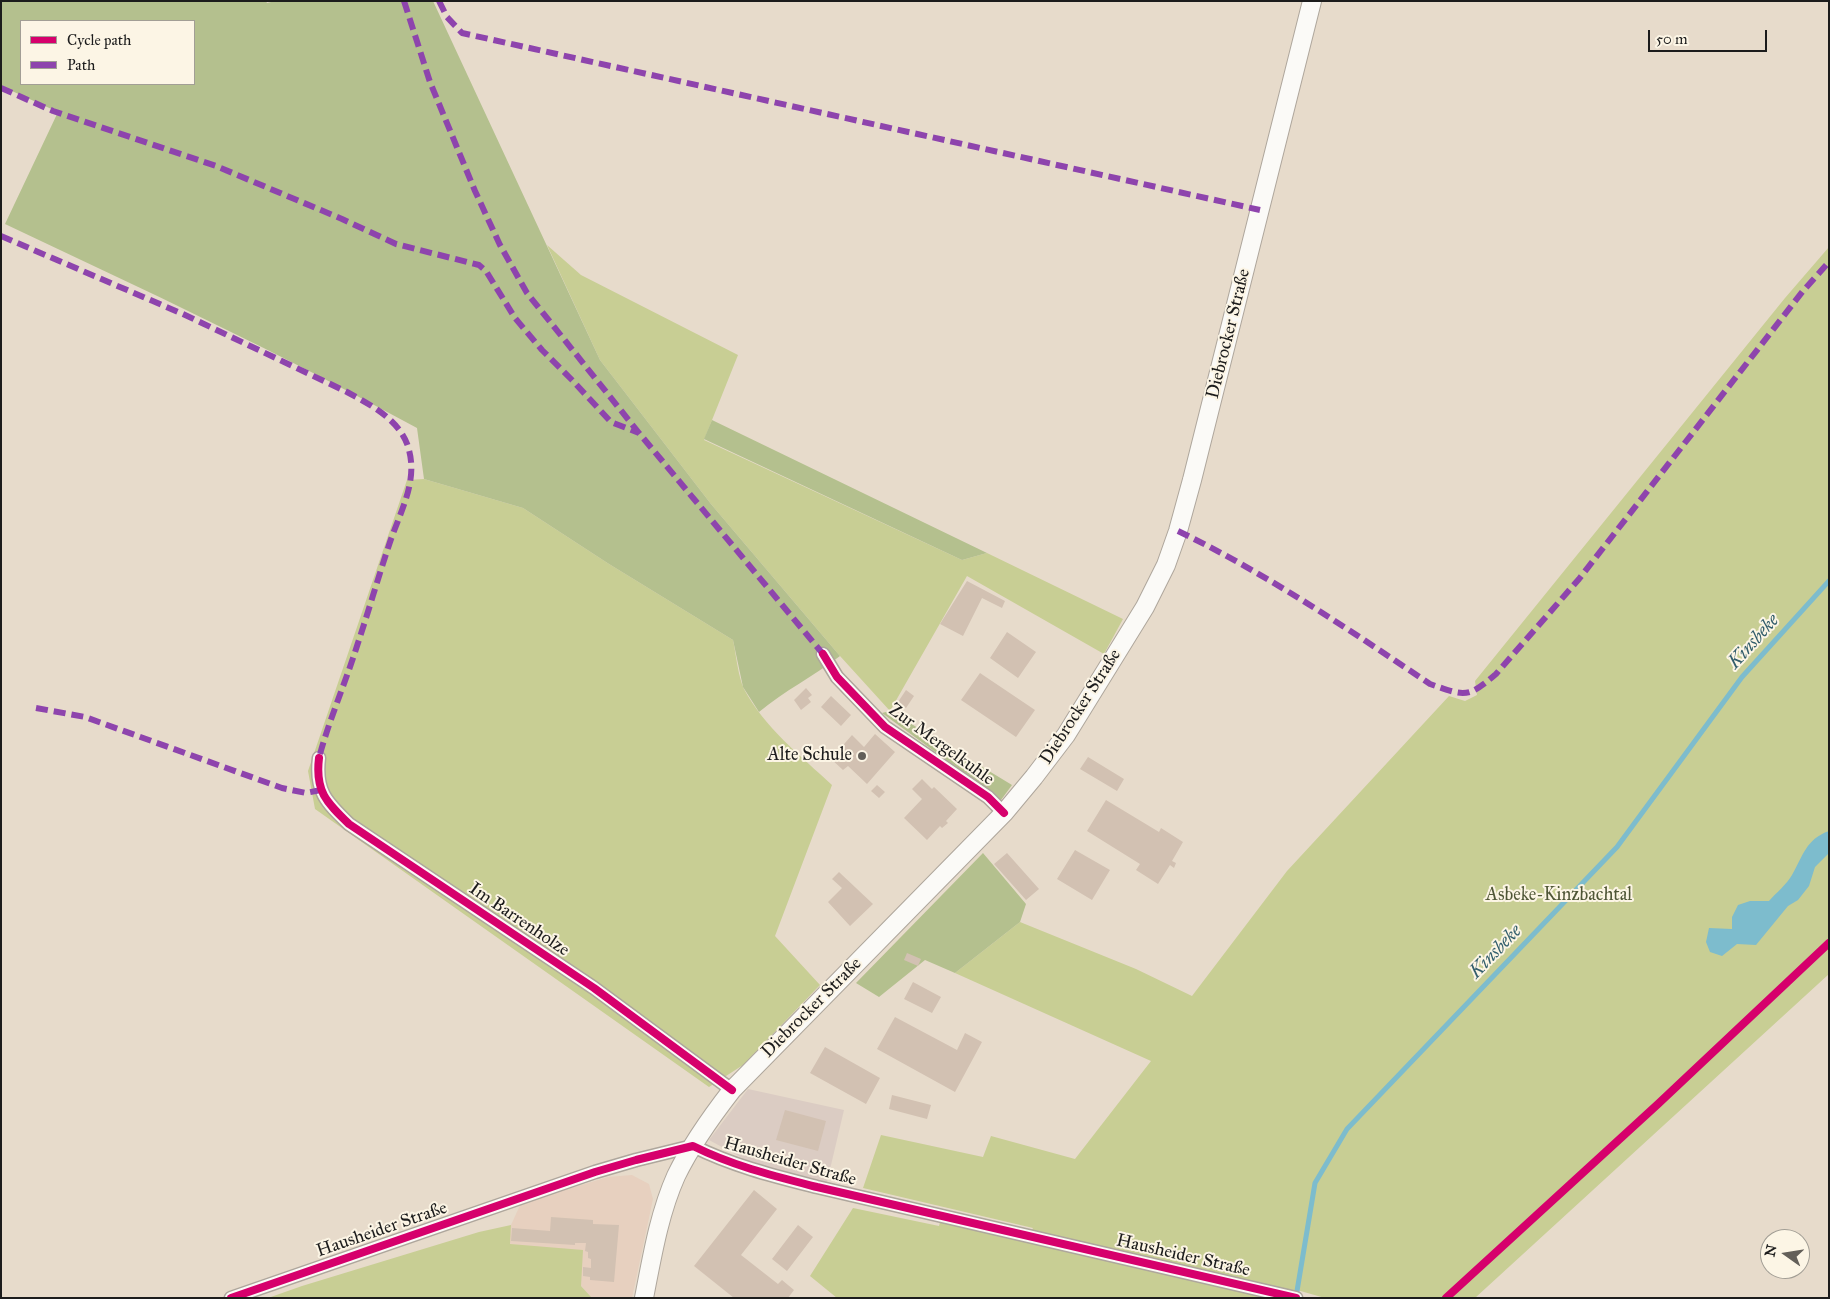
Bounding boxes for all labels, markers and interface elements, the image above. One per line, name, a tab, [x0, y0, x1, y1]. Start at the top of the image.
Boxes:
legend	[20, 20, 195, 85]
scale bar	[1650, 20, 1769, 52]
text: 50 m	[1656, 30, 1688, 48]
text: Cycle path	[67, 31, 131, 49]
text: Path	[67, 56, 95, 74]
street label: Diebrocker Straße	[1202, 267, 1256, 401]
water label: Kinsbeke	[1724, 610, 1784, 674]
street label: Diebrocker Straße	[1036, 645, 1126, 769]
street label: Zur Mergelkuhle	[884, 700, 998, 790]
place label: Alte Schule	[768, 745, 852, 767]
marker: Alte Schule	[856, 750, 868, 762]
street label: Im Barrenholze	[465, 878, 573, 962]
park label: Asbeke-Kinzbachtal	[1486, 885, 1632, 907]
water label: Kinsbeke	[1465, 920, 1527, 984]
street label: Diebrocker Straße	[757, 953, 867, 1063]
street label: Hausheider Straße	[721, 1133, 859, 1191]
street label: Hausheider Straße	[314, 1198, 450, 1262]
north arrow	[1760, 1229, 1810, 1279]
street label: Hausheider Straße	[1114, 1230, 1252, 1282]
text: N	[1761, 1243, 1780, 1258]

